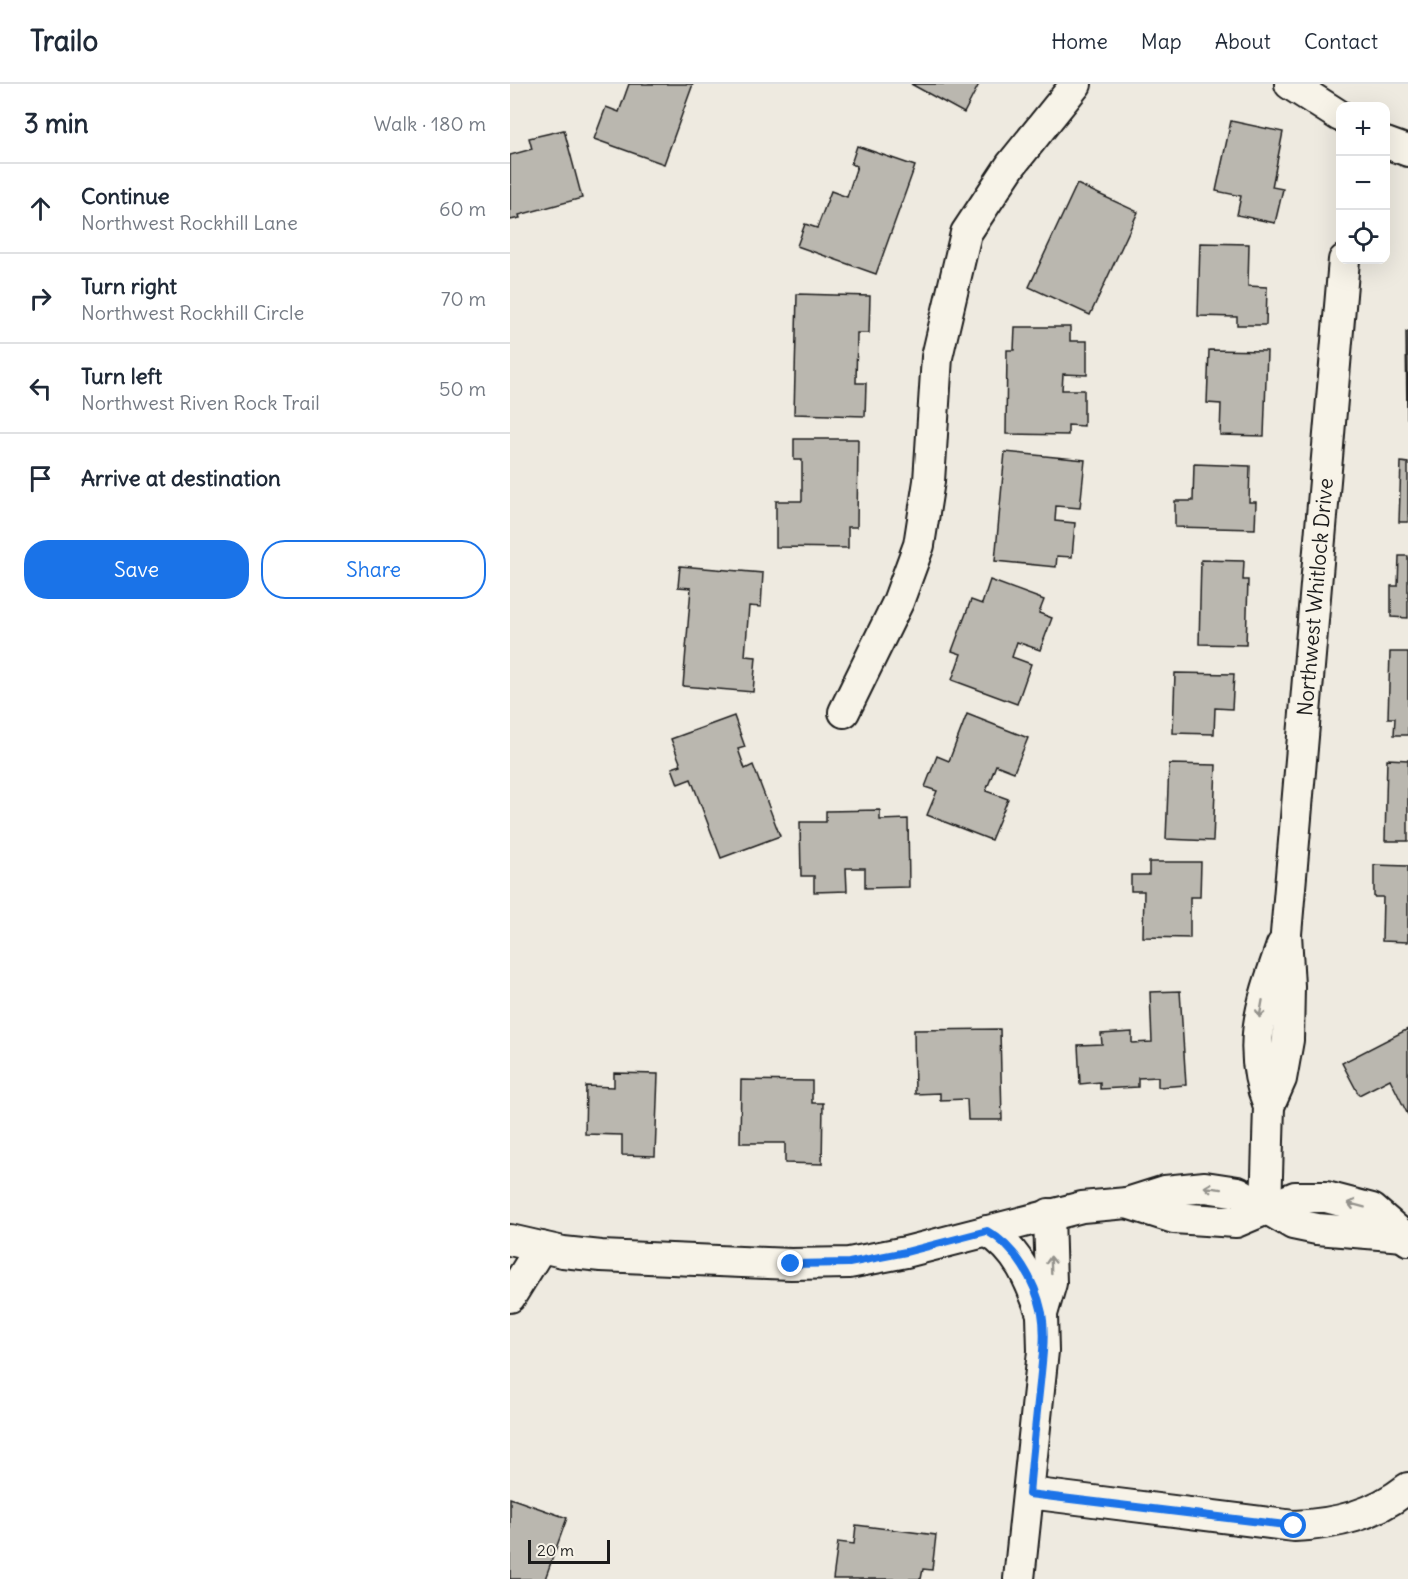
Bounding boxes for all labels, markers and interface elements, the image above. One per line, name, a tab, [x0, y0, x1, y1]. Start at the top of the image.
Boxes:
text: Trailo	[30, 23, 98, 59]
text: Home	[1051, 28, 1108, 55]
text: Map	[1141, 28, 1182, 55]
text: About	[1215, 28, 1271, 55]
text: Contact	[1304, 28, 1378, 55]
map controls	[1336, 102, 1390, 264]
button: +	[1336, 102, 1390, 156]
text: 3 min	[24, 107, 89, 140]
text: Walk · 180 m	[374, 111, 486, 136]
button: −	[1336, 156, 1390, 210]
text: Continue	[81, 182, 170, 210]
icon: ahead	[24, 192, 57, 225]
text: 60 m	[439, 196, 486, 221]
text: Northwest Rockhill Lane	[81, 210, 298, 235]
button: locate	[1336, 210, 1390, 264]
text: Turn right	[81, 272, 177, 300]
icon: right	[24, 282, 57, 315]
text: 70 m	[441, 286, 486, 311]
text: Northwest Rockhill Circle	[81, 300, 304, 325]
text: Turn left	[81, 362, 162, 390]
icon: left	[24, 372, 57, 405]
text: 50 m	[439, 376, 486, 401]
text: Northwest Riven Rock Trail	[81, 390, 320, 415]
icon: arrive	[24, 462, 57, 495]
text: Arrive at destination	[81, 464, 281, 492]
street label: Northwest Whitlock Drive	[1291, 477, 1339, 717]
button: Save	[24, 540, 249, 599]
button: Share	[261, 540, 486, 599]
one-way arrow	[1256, 999, 1267, 1019]
one-way arrow	[1204, 1183, 1224, 1194]
one-way arrow	[1346, 1199, 1365, 1210]
route end	[777, 1250, 803, 1276]
one-way arrow	[1045, 1256, 1056, 1276]
route start	[1280, 1512, 1306, 1538]
scale bar	[528, 1537, 610, 1564]
text: 20 m	[537, 1540, 574, 1560]

